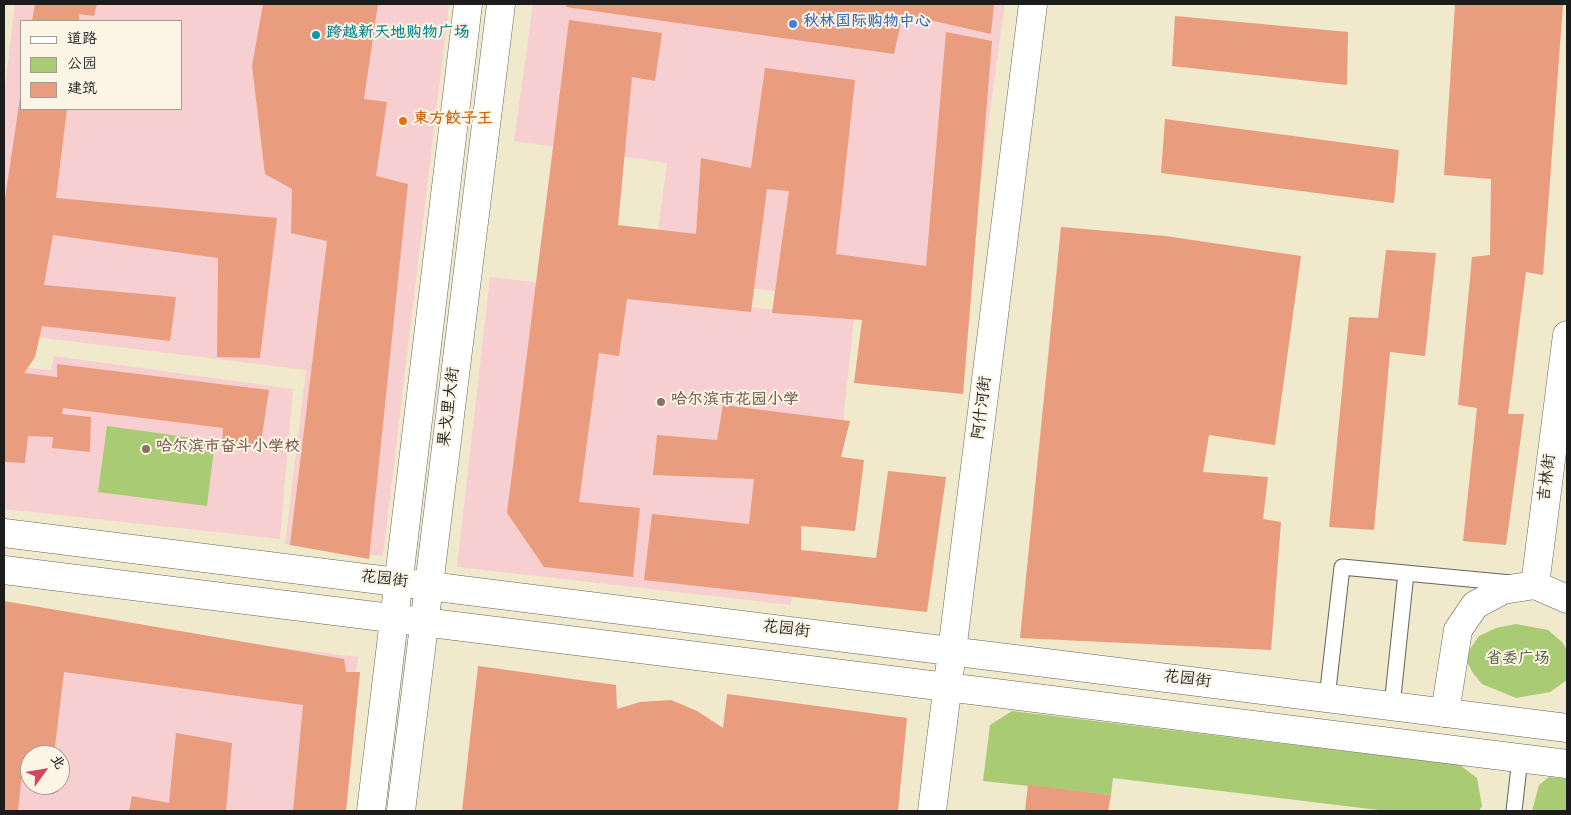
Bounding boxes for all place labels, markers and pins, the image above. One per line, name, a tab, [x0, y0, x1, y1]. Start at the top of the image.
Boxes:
place label: 秋林国际购物中心	[803, 14, 931, 34]
marker: 秋林国际购物中心	[787, 18, 799, 30]
place label: 跨越新天地购物广场	[326, 25, 470, 45]
marker: 跨越新天地购物广场	[310, 29, 322, 41]
place label: 東方餃子王	[413, 111, 493, 131]
marker: 東方餃子王	[397, 115, 409, 127]
place label: 哈尔滨市花园小学	[671, 392, 799, 412]
marker: 哈尔滨市花园小学	[655, 396, 667, 408]
place label: 哈尔滨市奋斗小学校	[156, 439, 300, 459]
marker: 哈尔滨市奋斗小学校	[140, 443, 152, 455]

